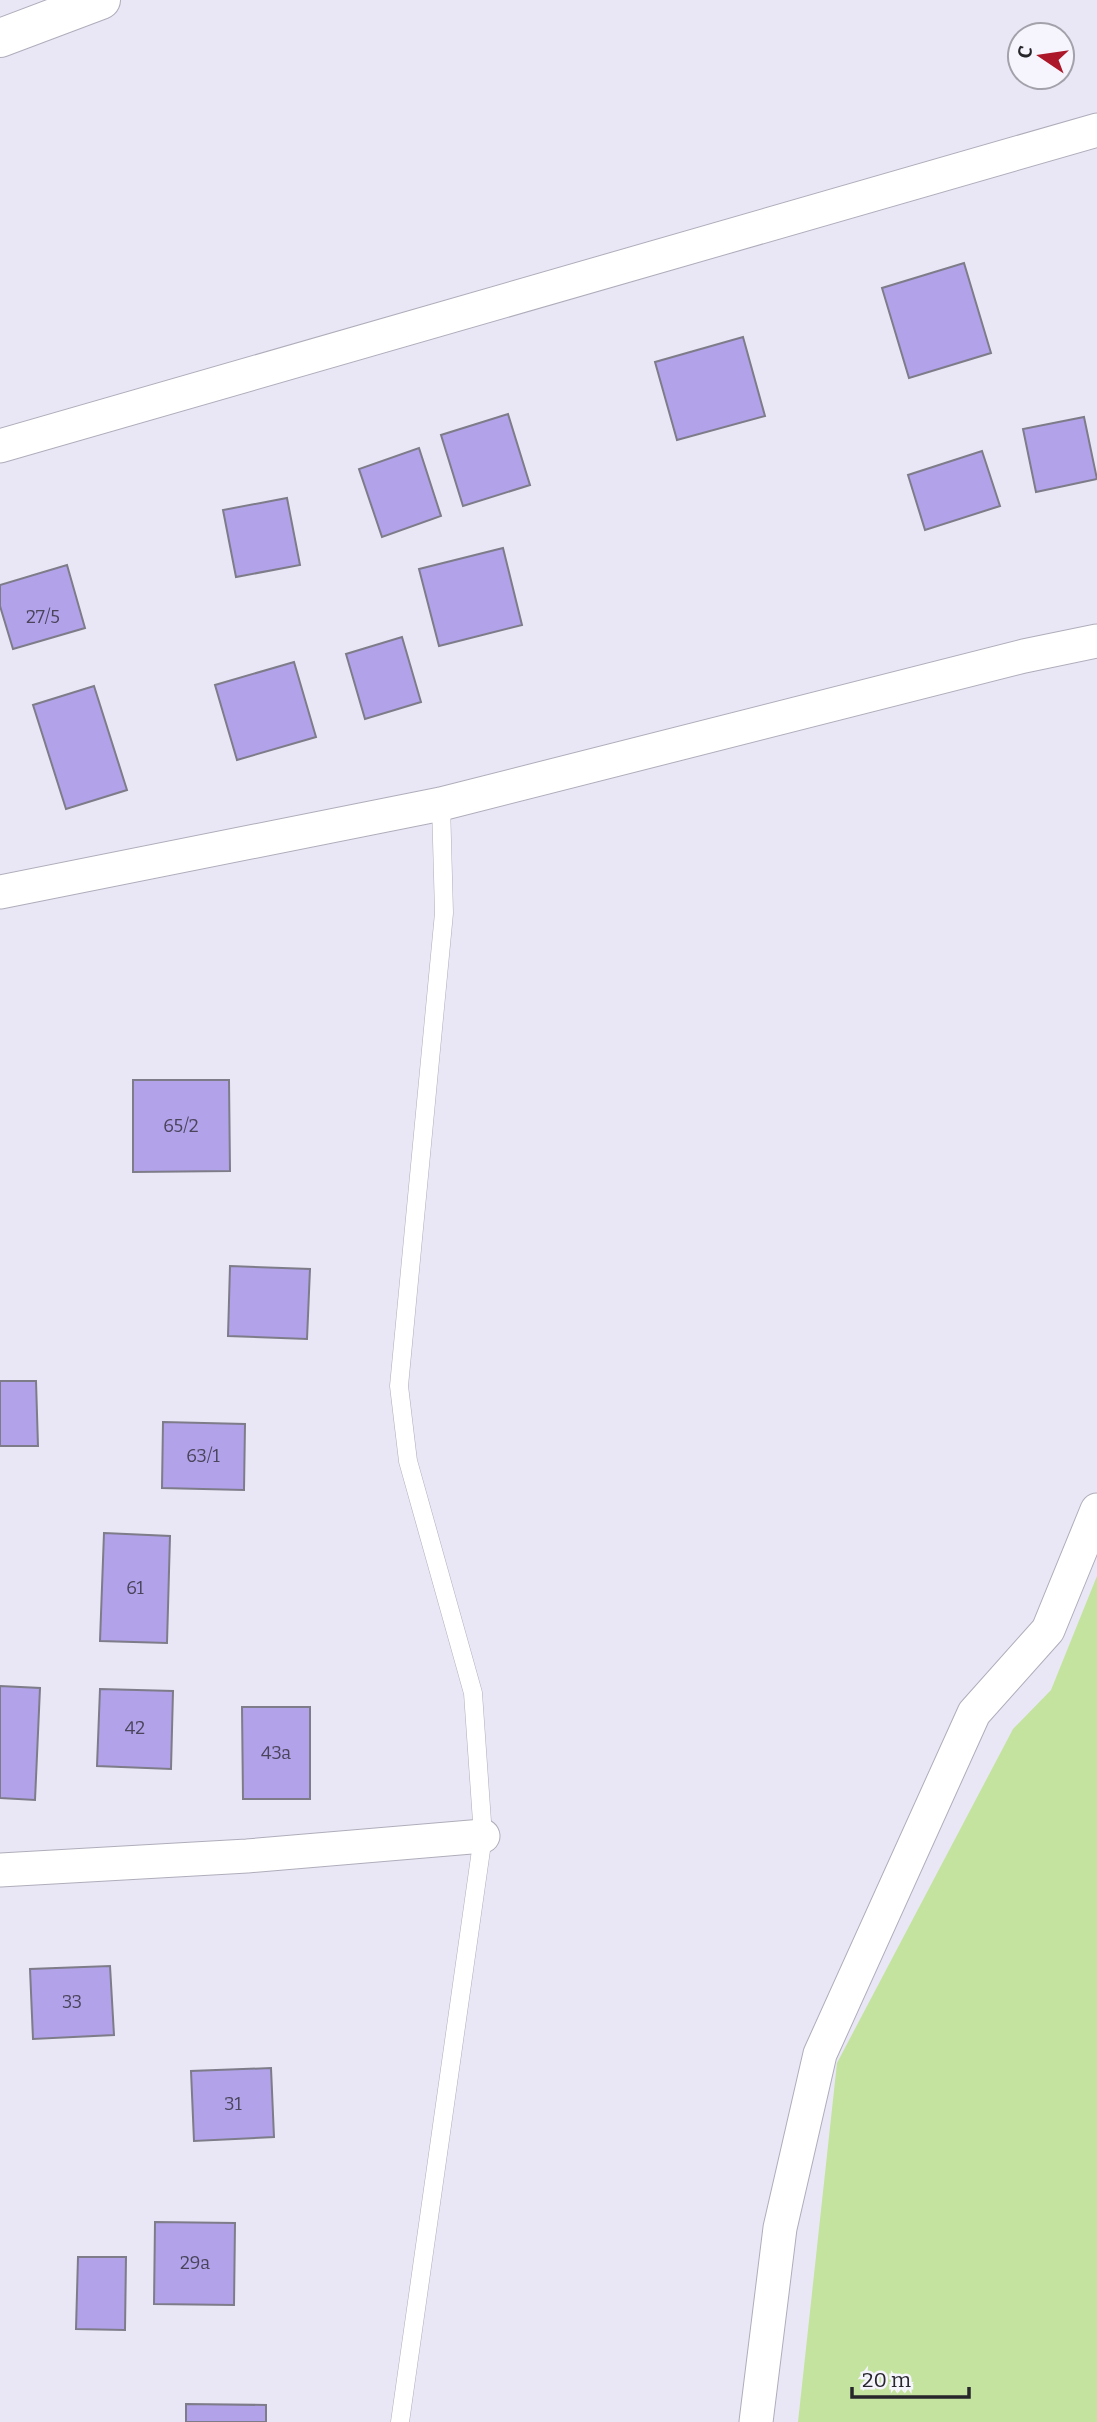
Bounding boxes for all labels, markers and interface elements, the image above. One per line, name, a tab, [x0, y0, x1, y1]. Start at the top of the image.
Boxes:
north arrow	[1006, 21, 1076, 91]
text: С	[1012, 44, 1037, 61]
house number: 27/5	[26, 606, 60, 628]
house number: 65/2	[163, 1115, 199, 1137]
house number: 63/1	[186, 1445, 220, 1467]
house number: 61	[126, 1577, 145, 1599]
house number: 42	[125, 1717, 145, 1739]
house number: 43а	[261, 1742, 291, 1764]
house number: 33	[62, 1991, 82, 2013]
house number: 31	[224, 2093, 242, 2115]
house number: 29а	[180, 2252, 210, 2274]
scale bar	[852, 2356, 969, 2400]
text: 20 m	[862, 2367, 911, 2393]

